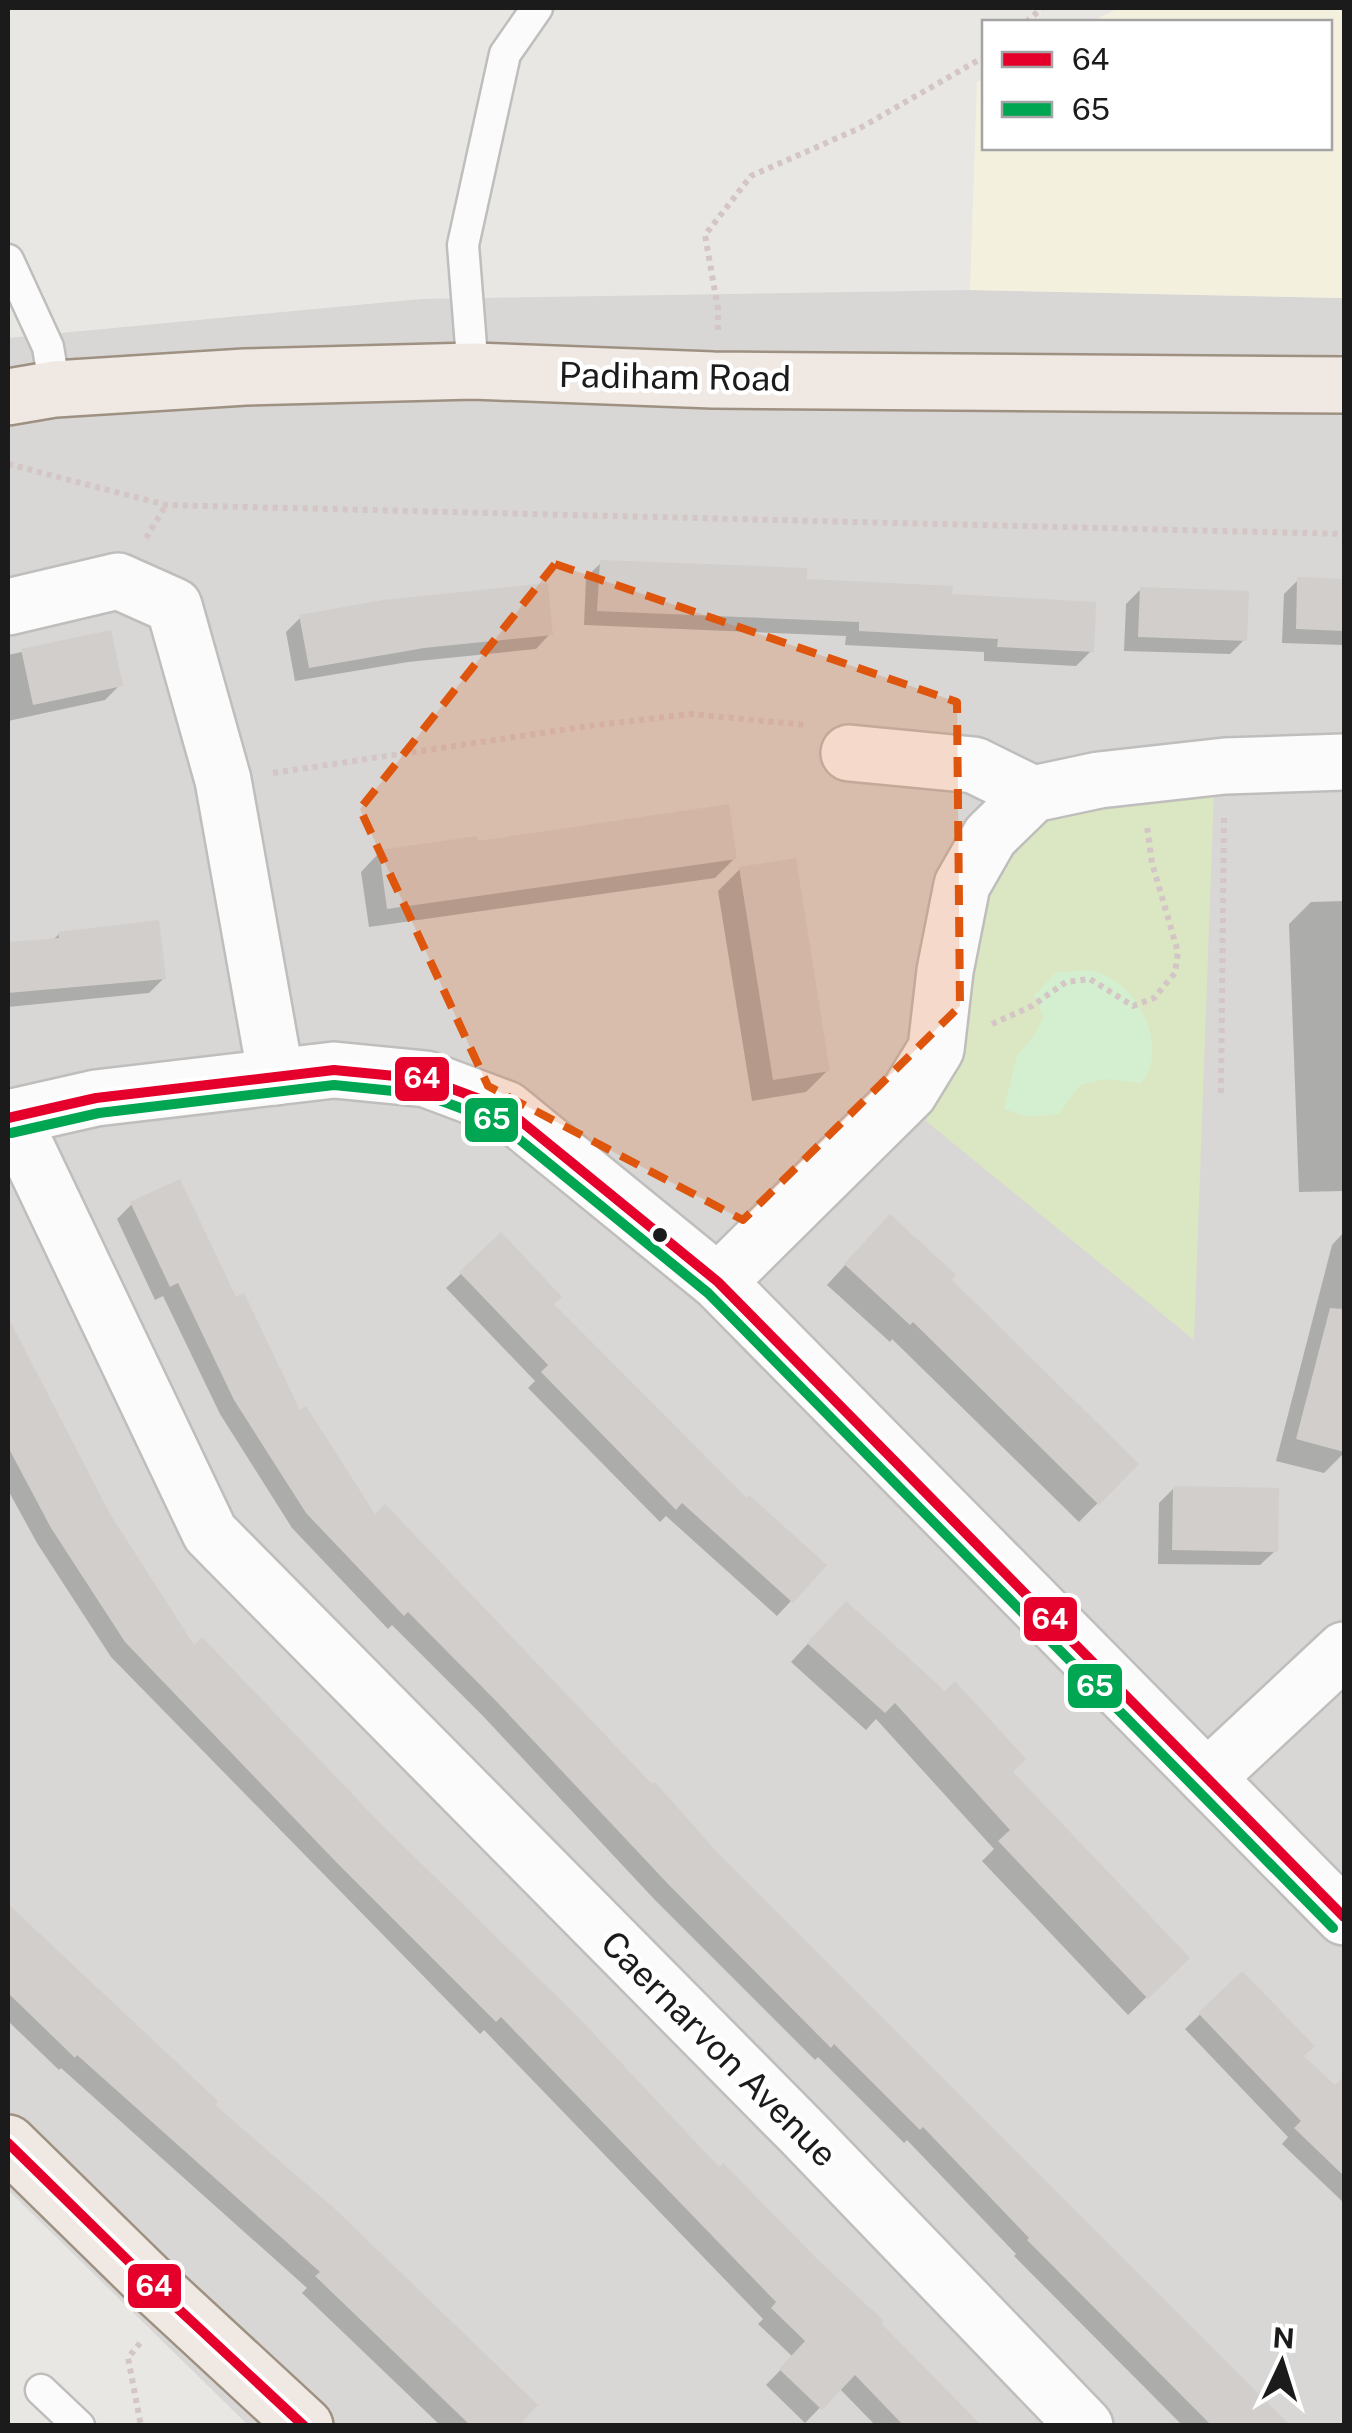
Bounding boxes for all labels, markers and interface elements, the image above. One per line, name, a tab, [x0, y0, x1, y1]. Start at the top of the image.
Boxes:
legend	[982, 20, 1332, 150]
text: 64	[1072, 41, 1109, 77]
text: 65	[1072, 91, 1110, 127]
street label: Padiham Road	[558, 354, 792, 399]
line badge: 64	[393, 1055, 451, 1103]
text: 64	[404, 1061, 440, 1094]
line badge: 65	[463, 1096, 520, 1144]
text: 65	[473, 1102, 511, 1135]
unlabelled marker	[650, 1225, 670, 1245]
line badge: 64	[1022, 1595, 1079, 1643]
text: 64	[1032, 1602, 1068, 1635]
line badge: 65	[1066, 1662, 1124, 1710]
text: 65	[1076, 1669, 1114, 1702]
street label: Caernarvon Avenue	[593, 1922, 846, 2175]
line badge: 64	[126, 2262, 183, 2310]
text: 64	[136, 2269, 172, 2302]
north arrow	[1232, 2313, 1332, 2413]
text: N	[1272, 2320, 1296, 2355]

